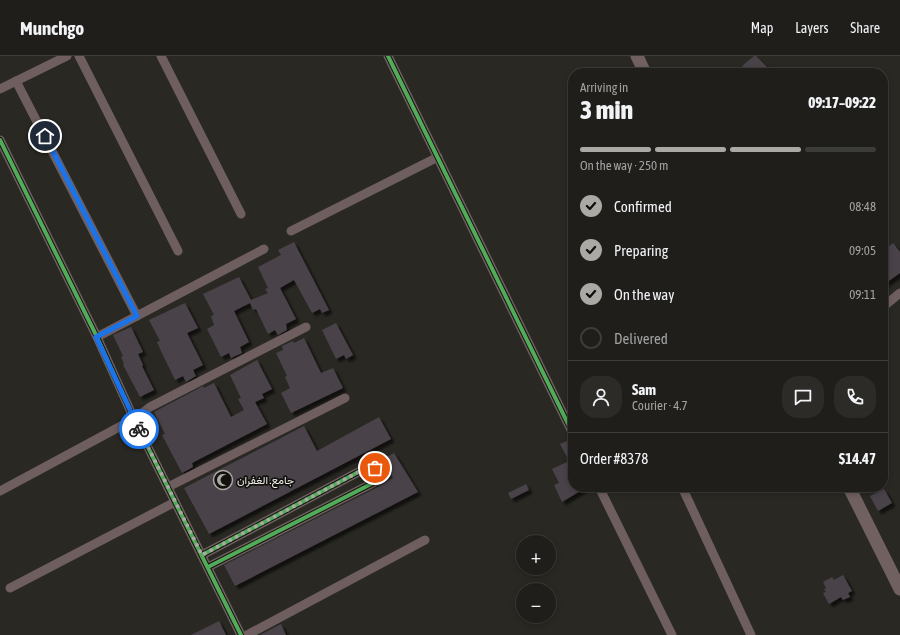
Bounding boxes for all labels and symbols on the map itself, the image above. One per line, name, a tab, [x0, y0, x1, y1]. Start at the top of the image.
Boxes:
pin	[28, 119, 62, 153]
courier	[119, 409, 159, 449]
pin	[358, 451, 392, 485]
mosque icon: جامع. الغفران	[212, 469, 234, 491]
place label: جامع. الغفران	[237, 474, 294, 488]

